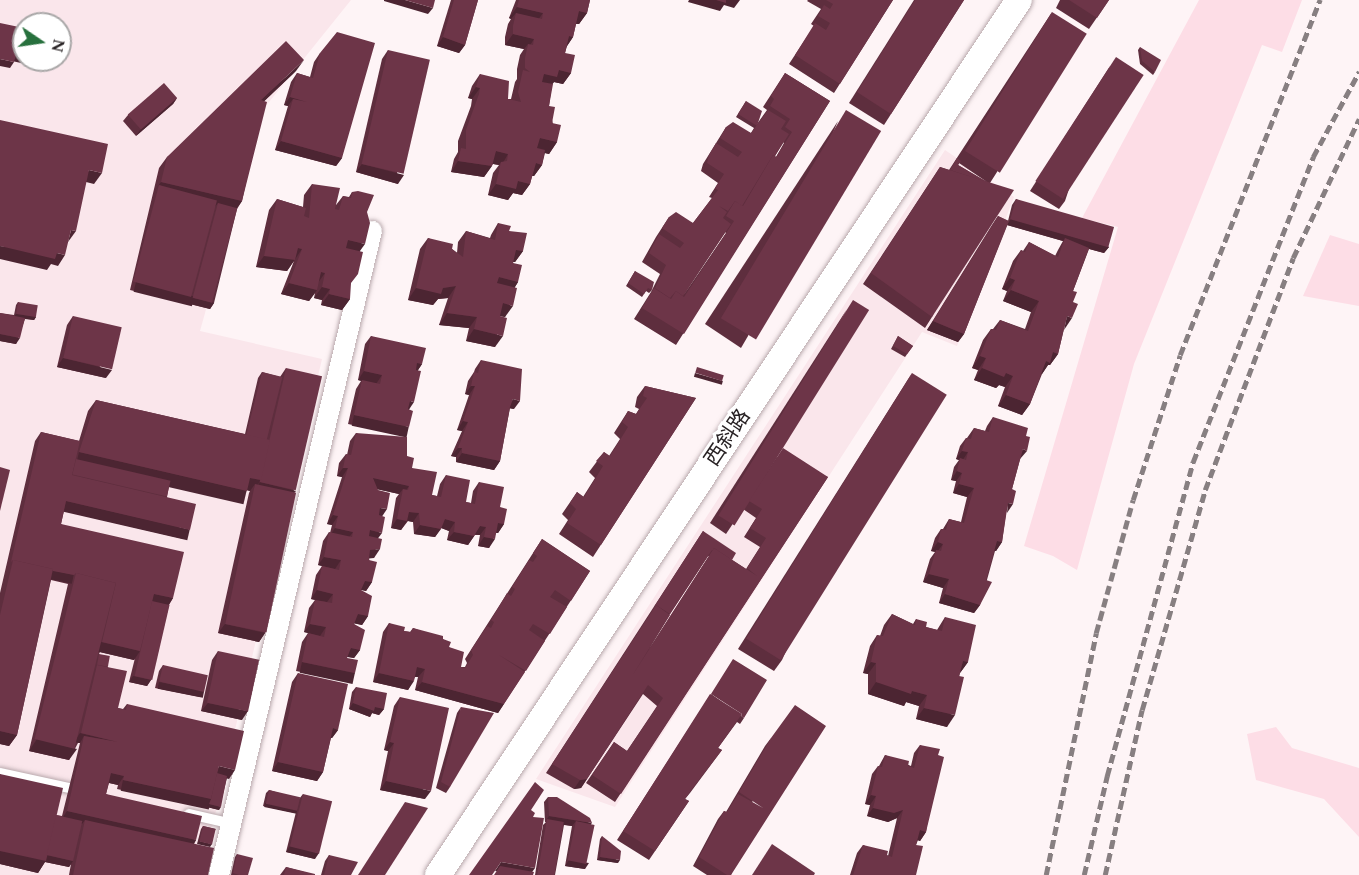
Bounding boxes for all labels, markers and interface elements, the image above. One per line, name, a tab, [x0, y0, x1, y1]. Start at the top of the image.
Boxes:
north arrow	[12, 12, 72, 72]
text: N	[44, 37, 71, 55]
street label: 西斜路	[700, 405, 756, 471]

